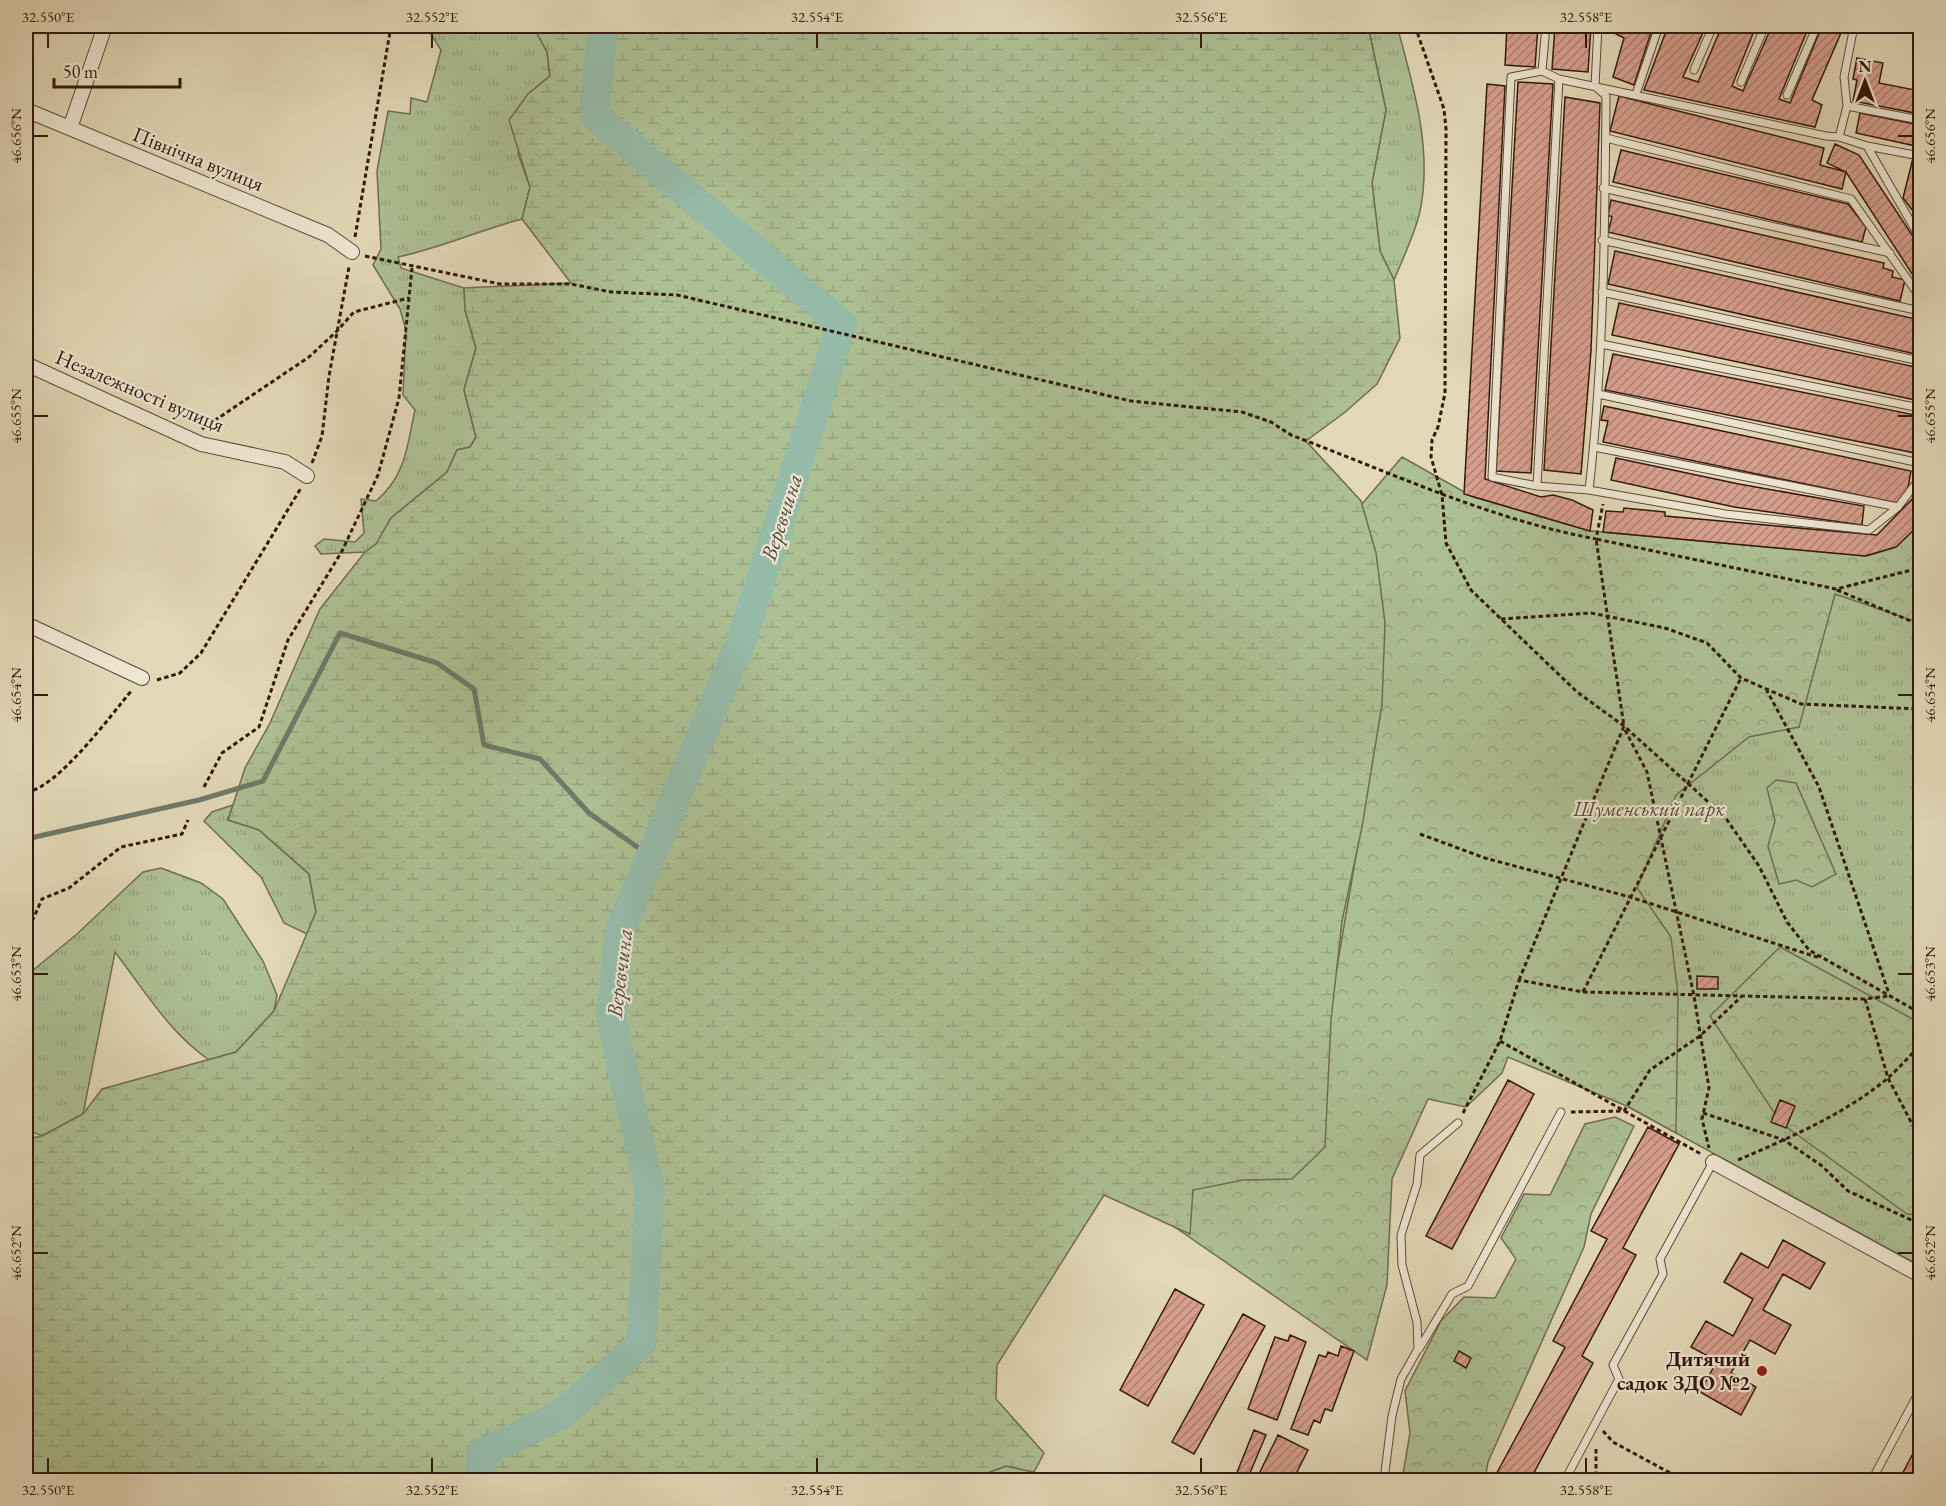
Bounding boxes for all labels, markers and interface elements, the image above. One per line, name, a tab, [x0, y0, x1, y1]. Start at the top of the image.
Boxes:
text: 32.550°E	[22, 7, 75, 26]
text: 32.552°E	[406, 7, 459, 26]
text: 32.554°E	[791, 7, 844, 26]
text: 32.556°E	[1175, 7, 1228, 26]
text: 32.558°E	[1560, 7, 1613, 26]
scale bar	[54, 51, 180, 89]
north arrow	[1835, 51, 1895, 111]
text: N	[1859, 56, 1872, 77]
text: 50 m	[63, 60, 98, 83]
text: 46.656°N	[6, 108, 25, 164]
text: 46.656°N	[1920, 108, 1939, 164]
street label: Північна вулиця	[129, 120, 268, 197]
street label: Незалежності вулиця	[52, 343, 229, 438]
text: 46.655°N	[6, 388, 25, 444]
text: 46.655°N	[1920, 388, 1939, 444]
water label: Веревчина	[754, 470, 809, 565]
text: 46.654°N	[6, 667, 25, 723]
text: 46.654°N	[1920, 667, 1939, 723]
park label: Шуменський парк	[1572, 795, 1726, 822]
water label: Веревчина	[600, 927, 639, 1020]
text: 46.653°N	[6, 946, 25, 1002]
text: 46.653°N	[1920, 946, 1939, 1002]
text: 46.652°N	[6, 1225, 25, 1281]
text: 46.652°N	[1920, 1225, 1939, 1281]
place label: Дитячий садок ЗДО №2	[1617, 1345, 1750, 1396]
marker: Дитячий садок ЗДО №2	[1755, 1364, 1769, 1378]
text: 32.550°E	[22, 1480, 75, 1499]
text: 32.552°E	[406, 1480, 459, 1499]
text: 32.554°E	[791, 1480, 844, 1499]
text: 32.556°E	[1175, 1480, 1228, 1499]
text: 32.558°E	[1560, 1480, 1613, 1499]

